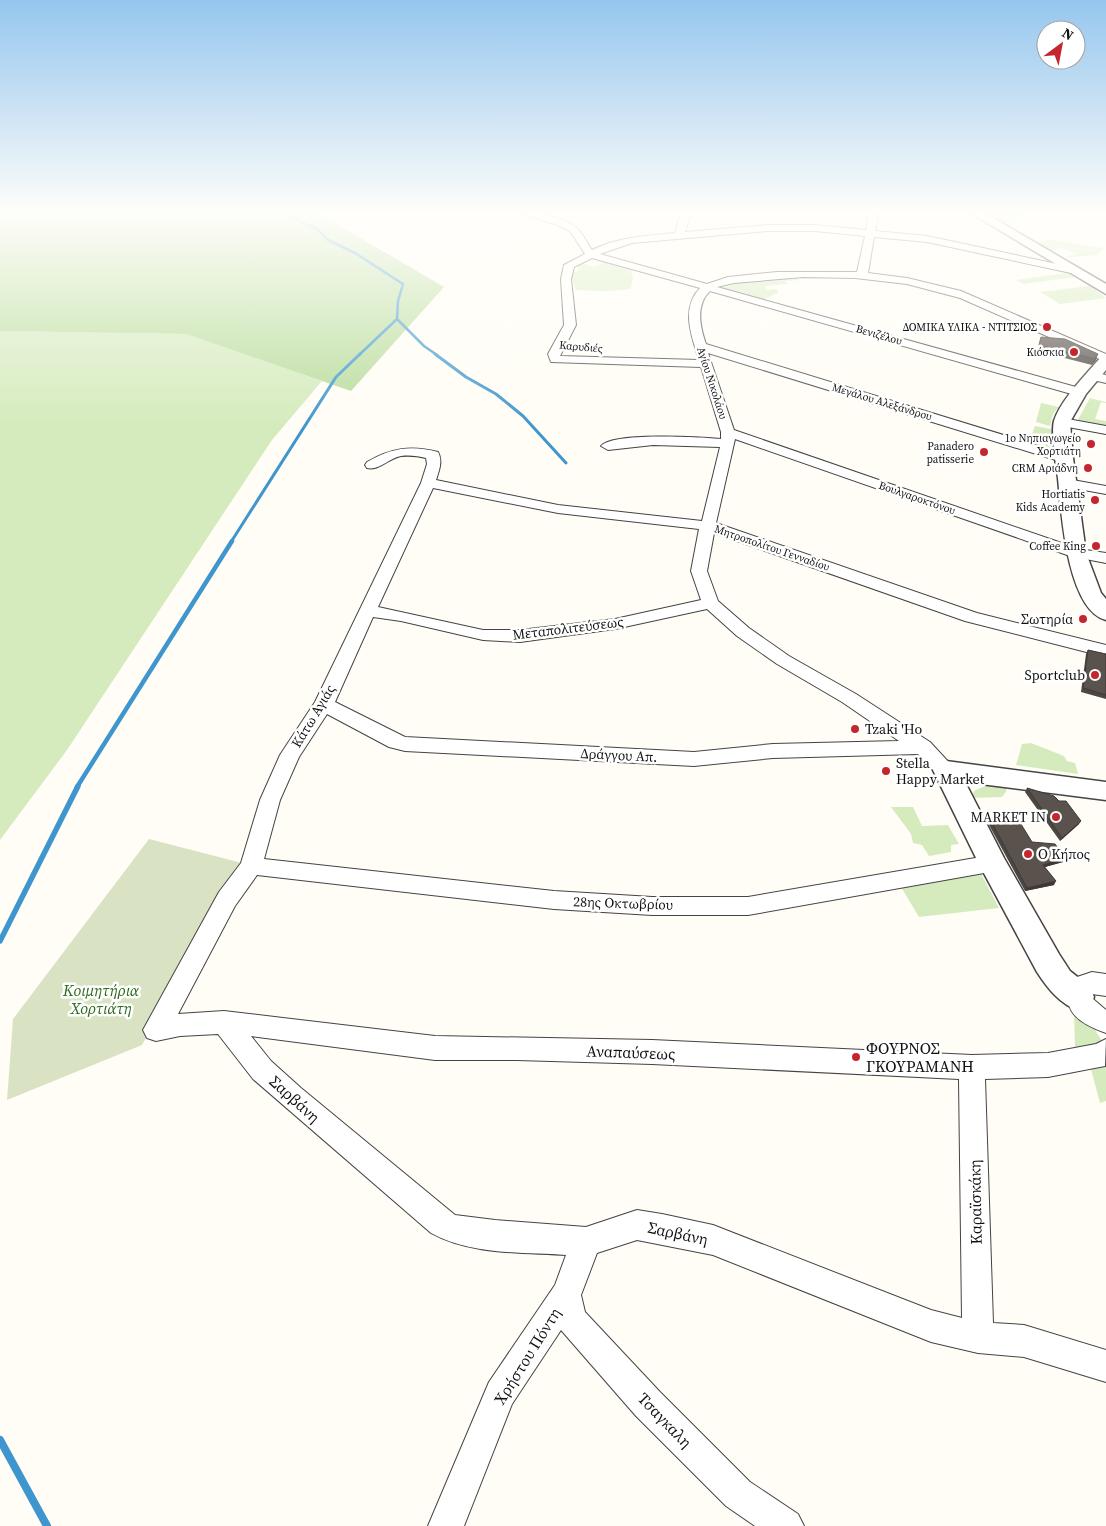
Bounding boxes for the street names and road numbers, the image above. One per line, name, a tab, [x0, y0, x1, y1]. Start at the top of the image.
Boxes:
street label: Βενιζέλου	[854, 321, 904, 349]
street label: Καρυδιές	[559, 338, 603, 356]
street label: Αγίου Νικολάου	[693, 345, 731, 421]
street label: Μεγάλου Αλεξάνδρου	[830, 380, 934, 424]
street label: Βουλγαροκτόνου	[877, 478, 958, 518]
street label: Μητροπολίτου Γενναδίου	[712, 521, 832, 575]
street label: Μεταπολιτεύσεως	[511, 611, 625, 645]
street label: Κάτω Αγιάς	[286, 681, 340, 751]
street label: Δράγγου Απ.	[580, 743, 658, 767]
street label: 28ης Οκτωβρίου	[573, 891, 673, 915]
street label: Αναπαύσεως	[586, 1039, 676, 1065]
street label: Σαρβάνη	[265, 1070, 325, 1128]
street label: Καραϊσκάκη	[963, 1159, 987, 1245]
street label: Σαρβάνη	[646, 1216, 710, 1250]
street label: Χρήστου Πόντη	[488, 1303, 566, 1409]
street label: Τσαγκαλη	[633, 1387, 697, 1453]

